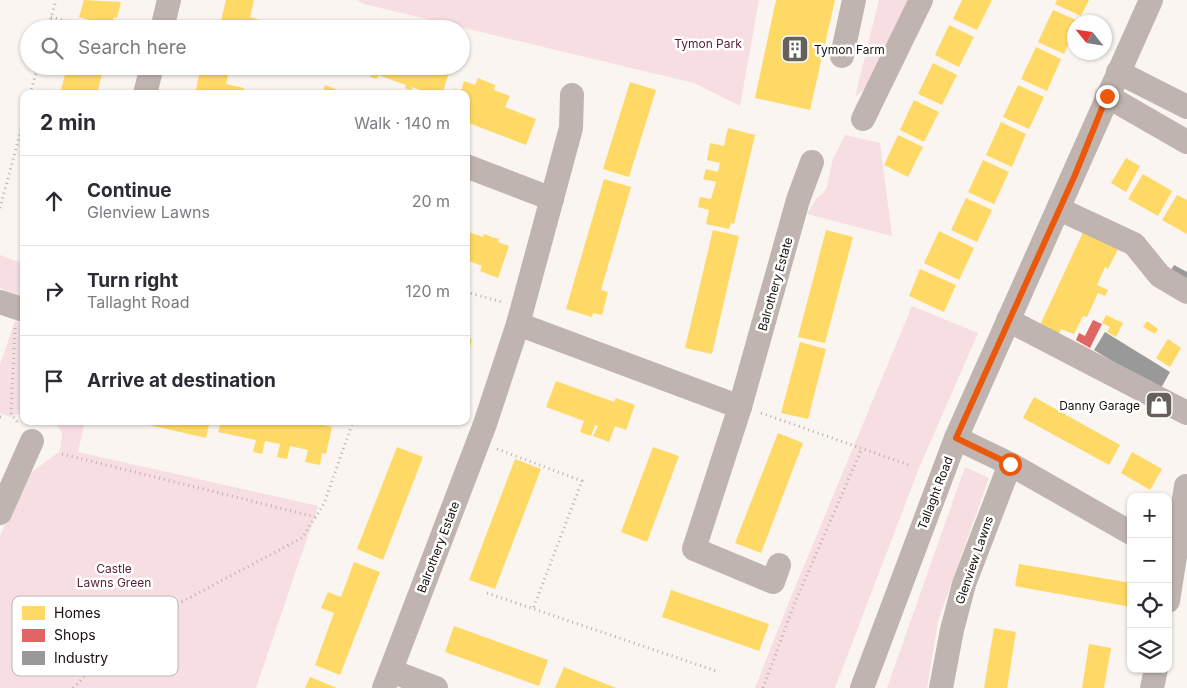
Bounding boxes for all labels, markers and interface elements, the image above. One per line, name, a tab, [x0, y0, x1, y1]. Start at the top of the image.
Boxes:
north arrow	[1067, 15, 1112, 60]
search box	[20, 20, 470, 75]
icon: search	[38, 34, 66, 62]
building icon: Tymon Farm	[780, 34, 810, 64]
text: Search here	[78, 36, 187, 59]
park label: Tymon Park	[674, 36, 742, 51]
place label: Tymon Farm	[814, 42, 885, 57]
route end	[1096, 85, 1119, 108]
text: 2 min	[40, 110, 96, 135]
text: Walk · 140 m	[354, 113, 450, 133]
text: Continue	[87, 179, 172, 202]
icon: ahead	[40, 187, 68, 215]
text: 20 m	[412, 191, 450, 211]
text: Glenview Lawns	[87, 202, 210, 222]
street label: Balrothery Estate	[754, 235, 796, 333]
text: Turn right	[87, 269, 178, 292]
icon: right	[40, 277, 68, 305]
text: 120 m	[405, 281, 450, 301]
text: Tallaght Road	[87, 292, 189, 312]
icon: arrive	[40, 367, 68, 395]
text: Arrive at destination	[87, 369, 276, 392]
shop icon: Danny Garage	[1144, 390, 1174, 420]
place label: Danny Garage	[1059, 398, 1140, 413]
route start	[999, 453, 1022, 476]
street label: Tallaght Road	[914, 454, 956, 532]
map controls	[1127, 493, 1172, 673]
button: +	[1127, 493, 1172, 538]
street label: Balrothery Estate	[414, 499, 462, 595]
street label: Glenview Lawns	[952, 514, 996, 606]
button: −	[1127, 538, 1172, 583]
park label: Castle Lawns Green	[77, 561, 151, 590]
button: locate	[1127, 583, 1172, 628]
legend	[12, 596, 178, 676]
text: Homes	[54, 604, 101, 621]
text: Shops	[54, 626, 96, 643]
button: layers	[1127, 628, 1172, 673]
text: Industry	[54, 649, 108, 666]

